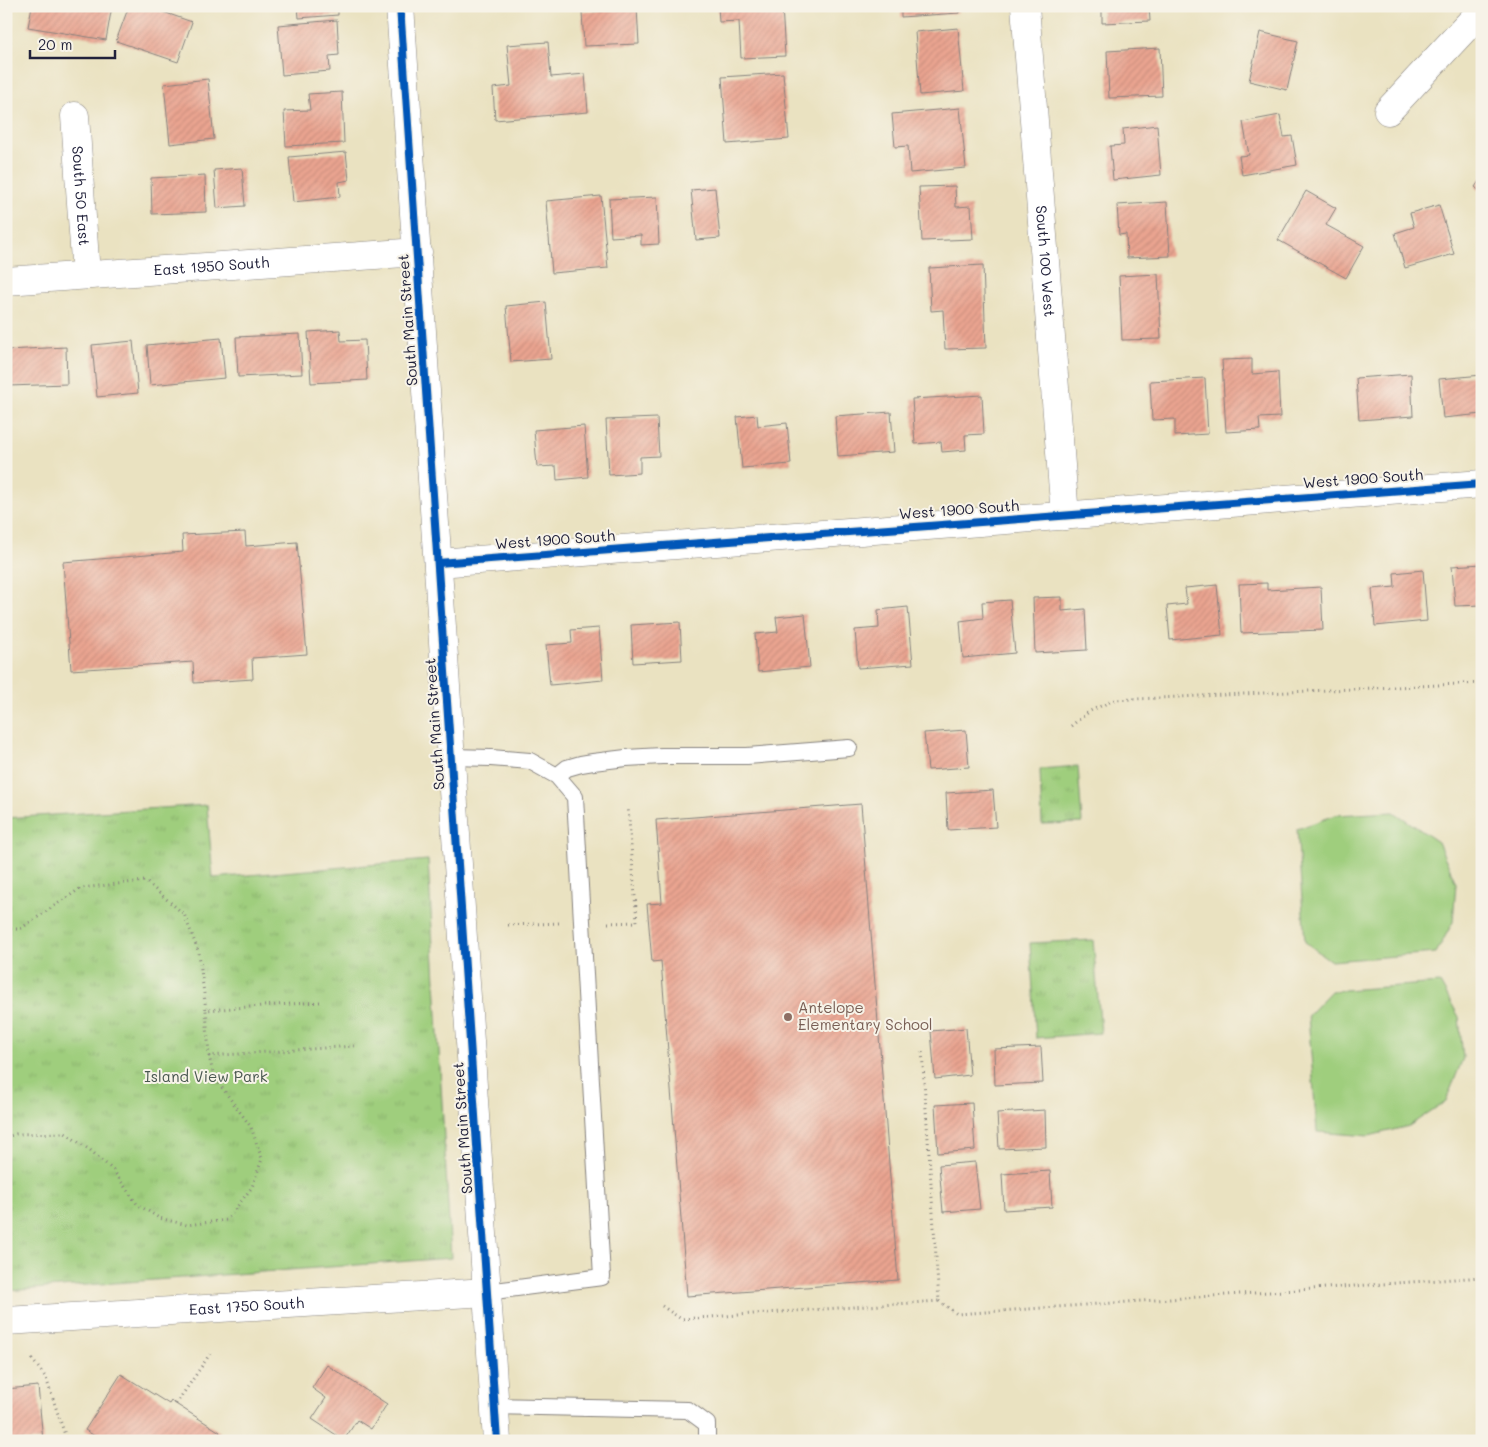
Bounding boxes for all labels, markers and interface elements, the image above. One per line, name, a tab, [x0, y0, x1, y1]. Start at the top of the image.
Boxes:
scale bar	[30, 28, 115, 60]
text: 20 m	[38, 34, 72, 54]
street label: South 50 East	[68, 145, 95, 246]
street label: South 100 West	[1032, 205, 1060, 318]
street label: East 1950 South	[153, 251, 270, 280]
street label: South Main Street	[392, 253, 422, 387]
street label: West 1900 South	[1302, 464, 1424, 492]
street label: West 1900 South	[898, 495, 1020, 523]
street label: West 1900 South	[494, 525, 616, 553]
street label: South Main Street	[419, 657, 449, 791]
place label: Antelope Elementary School	[798, 997, 933, 1034]
marker: Antelope Elementary School	[782, 1011, 794, 1023]
street label: South Main Street	[447, 1061, 477, 1195]
park label: Island View Park	[144, 1066, 268, 1086]
street label: East 1750 South	[188, 1292, 305, 1319]

